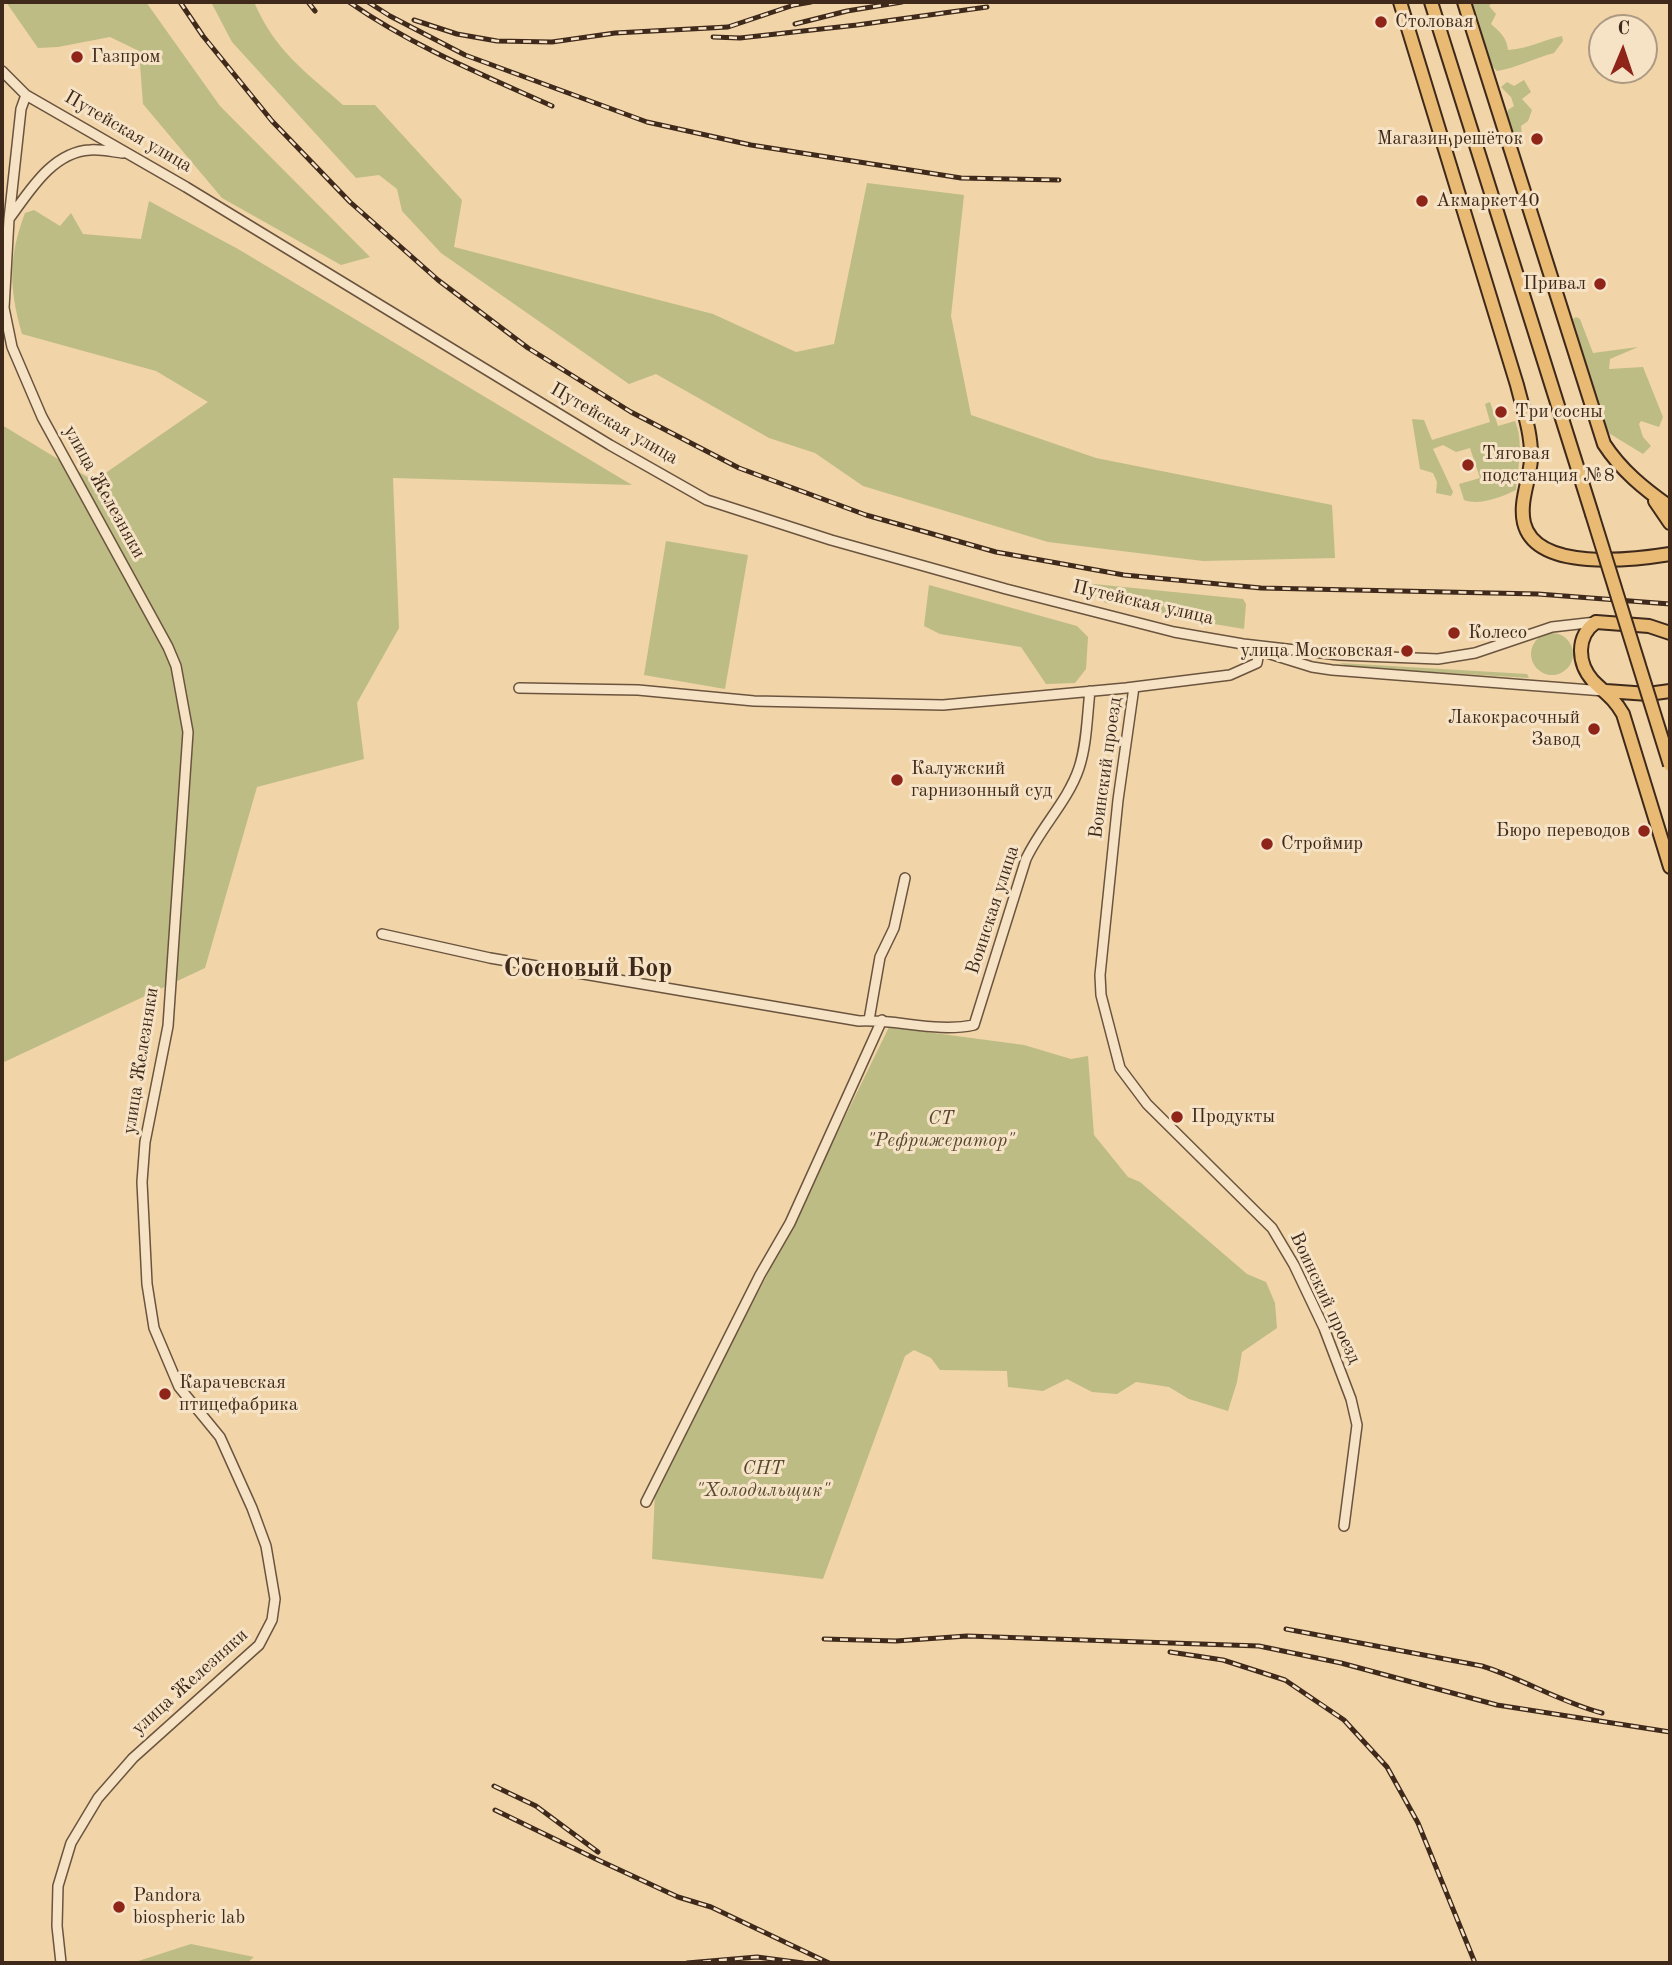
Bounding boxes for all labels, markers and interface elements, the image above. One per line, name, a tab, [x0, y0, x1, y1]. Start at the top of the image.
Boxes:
place label: Столовая	[1395, 11, 1474, 33]
marker: Столовая	[1373, 14, 1389, 30]
north arrow	[1588, 14, 1658, 84]
text: С	[1617, 20, 1630, 39]
place label: Газпром	[91, 46, 161, 68]
marker: Газпром	[69, 49, 85, 65]
street label: Путейская улица	[60, 86, 196, 178]
place label: Магазин решёток	[1377, 128, 1523, 150]
marker: Магазин решёток	[1529, 131, 1545, 147]
place label: Акмаркет40	[1436, 190, 1540, 212]
marker: Акмаркет40	[1414, 193, 1430, 209]
place label: Привал	[1523, 273, 1586, 295]
marker: Привал	[1592, 276, 1608, 292]
street label: Путейская улица	[546, 378, 682, 470]
place label: Три сосны	[1515, 401, 1603, 423]
marker: Три сосны	[1493, 404, 1509, 420]
street label: улица Железняки	[58, 422, 150, 562]
place label: Тяговая подстанция №8	[1482, 443, 1615, 487]
marker: Тяговая подстанция №8	[1460, 457, 1476, 473]
street label: Путейская улица	[1070, 576, 1216, 630]
place label: Колесо	[1468, 622, 1527, 644]
marker: Колесо	[1446, 625, 1462, 641]
place label: улица Московская	[1240, 640, 1393, 662]
marker: улица Московская	[1399, 643, 1415, 659]
street label: Воинский проезд	[1085, 696, 1127, 840]
place label: Лакокрасочный Завод	[1448, 707, 1580, 751]
marker: Лакокрасочный Завод	[1586, 721, 1602, 737]
place label: Калужский гарнизонный суд	[911, 758, 1052, 802]
marker: Калужский гарнизонный суд	[889, 772, 905, 788]
place label: Бюро переводов	[1496, 820, 1630, 842]
marker: Бюро переводов	[1636, 823, 1652, 839]
place label: Строймир	[1281, 833, 1363, 855]
marker: Строймир	[1259, 836, 1275, 852]
street label: Воинская улица	[961, 843, 1025, 977]
district label: Сосновый Бор	[504, 953, 672, 985]
street label: улица Железняки	[118, 986, 164, 1136]
place label: Продукты	[1191, 1106, 1275, 1128]
park label: СТ "Рефрижератор"	[867, 1108, 1015, 1152]
marker: Продукты	[1169, 1109, 1185, 1125]
street label: Воинский проезд	[1285, 1229, 1365, 1367]
place label: Карачевская птицефабрика	[179, 1372, 298, 1416]
marker: Карачевская птицефабрика	[157, 1386, 173, 1402]
park label: СНТ "Холодильщик"	[696, 1458, 830, 1502]
street label: улица Железняки	[127, 1624, 253, 1740]
place label: Pandora biospheric lab	[133, 1885, 245, 1929]
marker: Pandora biospheric lab	[111, 1899, 127, 1915]

